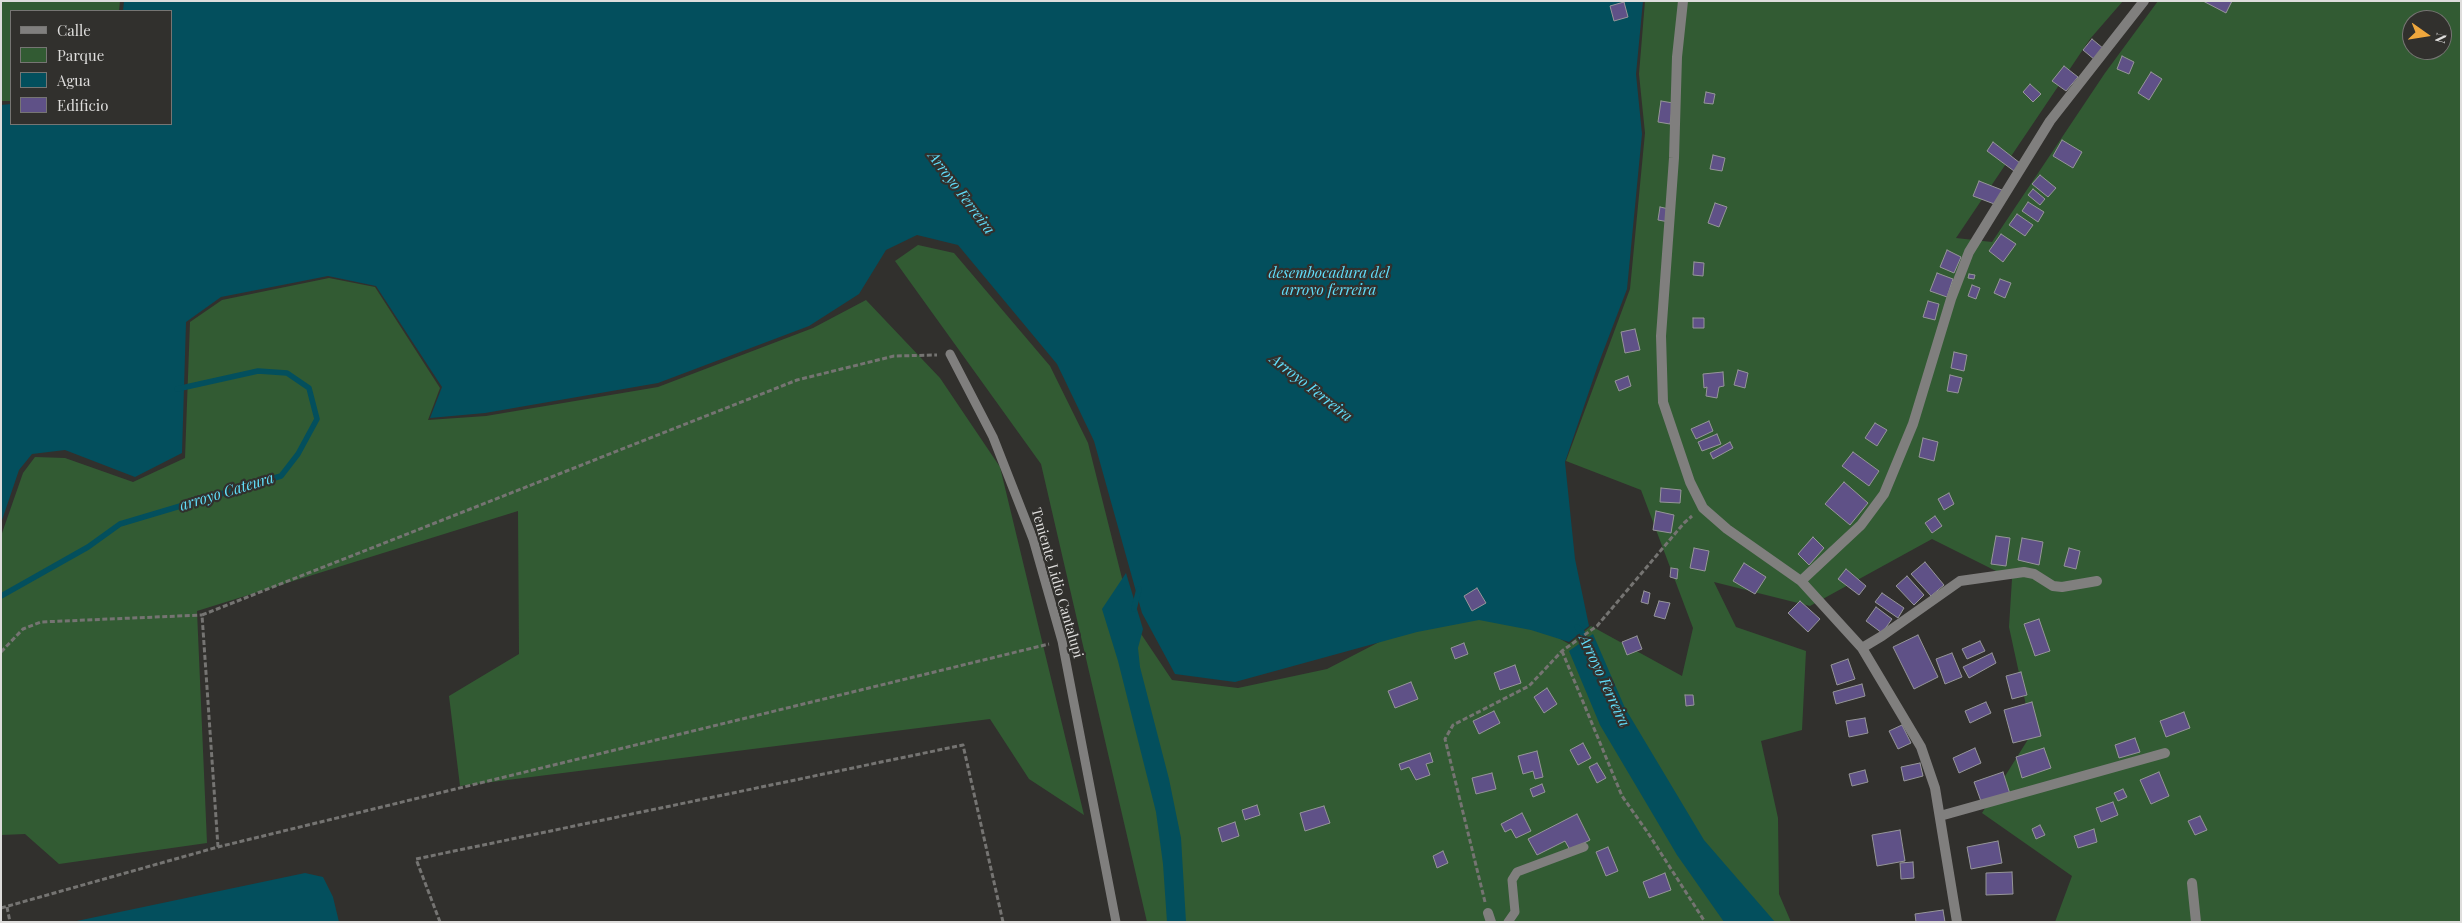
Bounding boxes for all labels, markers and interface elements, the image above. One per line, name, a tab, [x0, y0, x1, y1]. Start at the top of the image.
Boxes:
legend	[10, 10, 172, 125]
north arrow	[2402, 10, 2452, 60]
text: Calle	[57, 20, 91, 40]
text: N	[2431, 31, 2452, 45]
text: Parque	[57, 45, 104, 65]
text: Agua	[57, 70, 91, 90]
text: Edificio	[57, 95, 108, 115]
water label: Arroyo Ferreira	[924, 148, 998, 238]
water label: desembocadura del arroyo ferreira	[1268, 264, 1390, 299]
water label: Arroyo Ferreira	[1266, 350, 1356, 426]
water label: arroyo Cateura	[178, 469, 276, 515]
street label: Teniente Lidio Cantalupi	[1027, 506, 1087, 660]
water label: Arroyo Ferreira	[1575, 632, 1633, 730]

